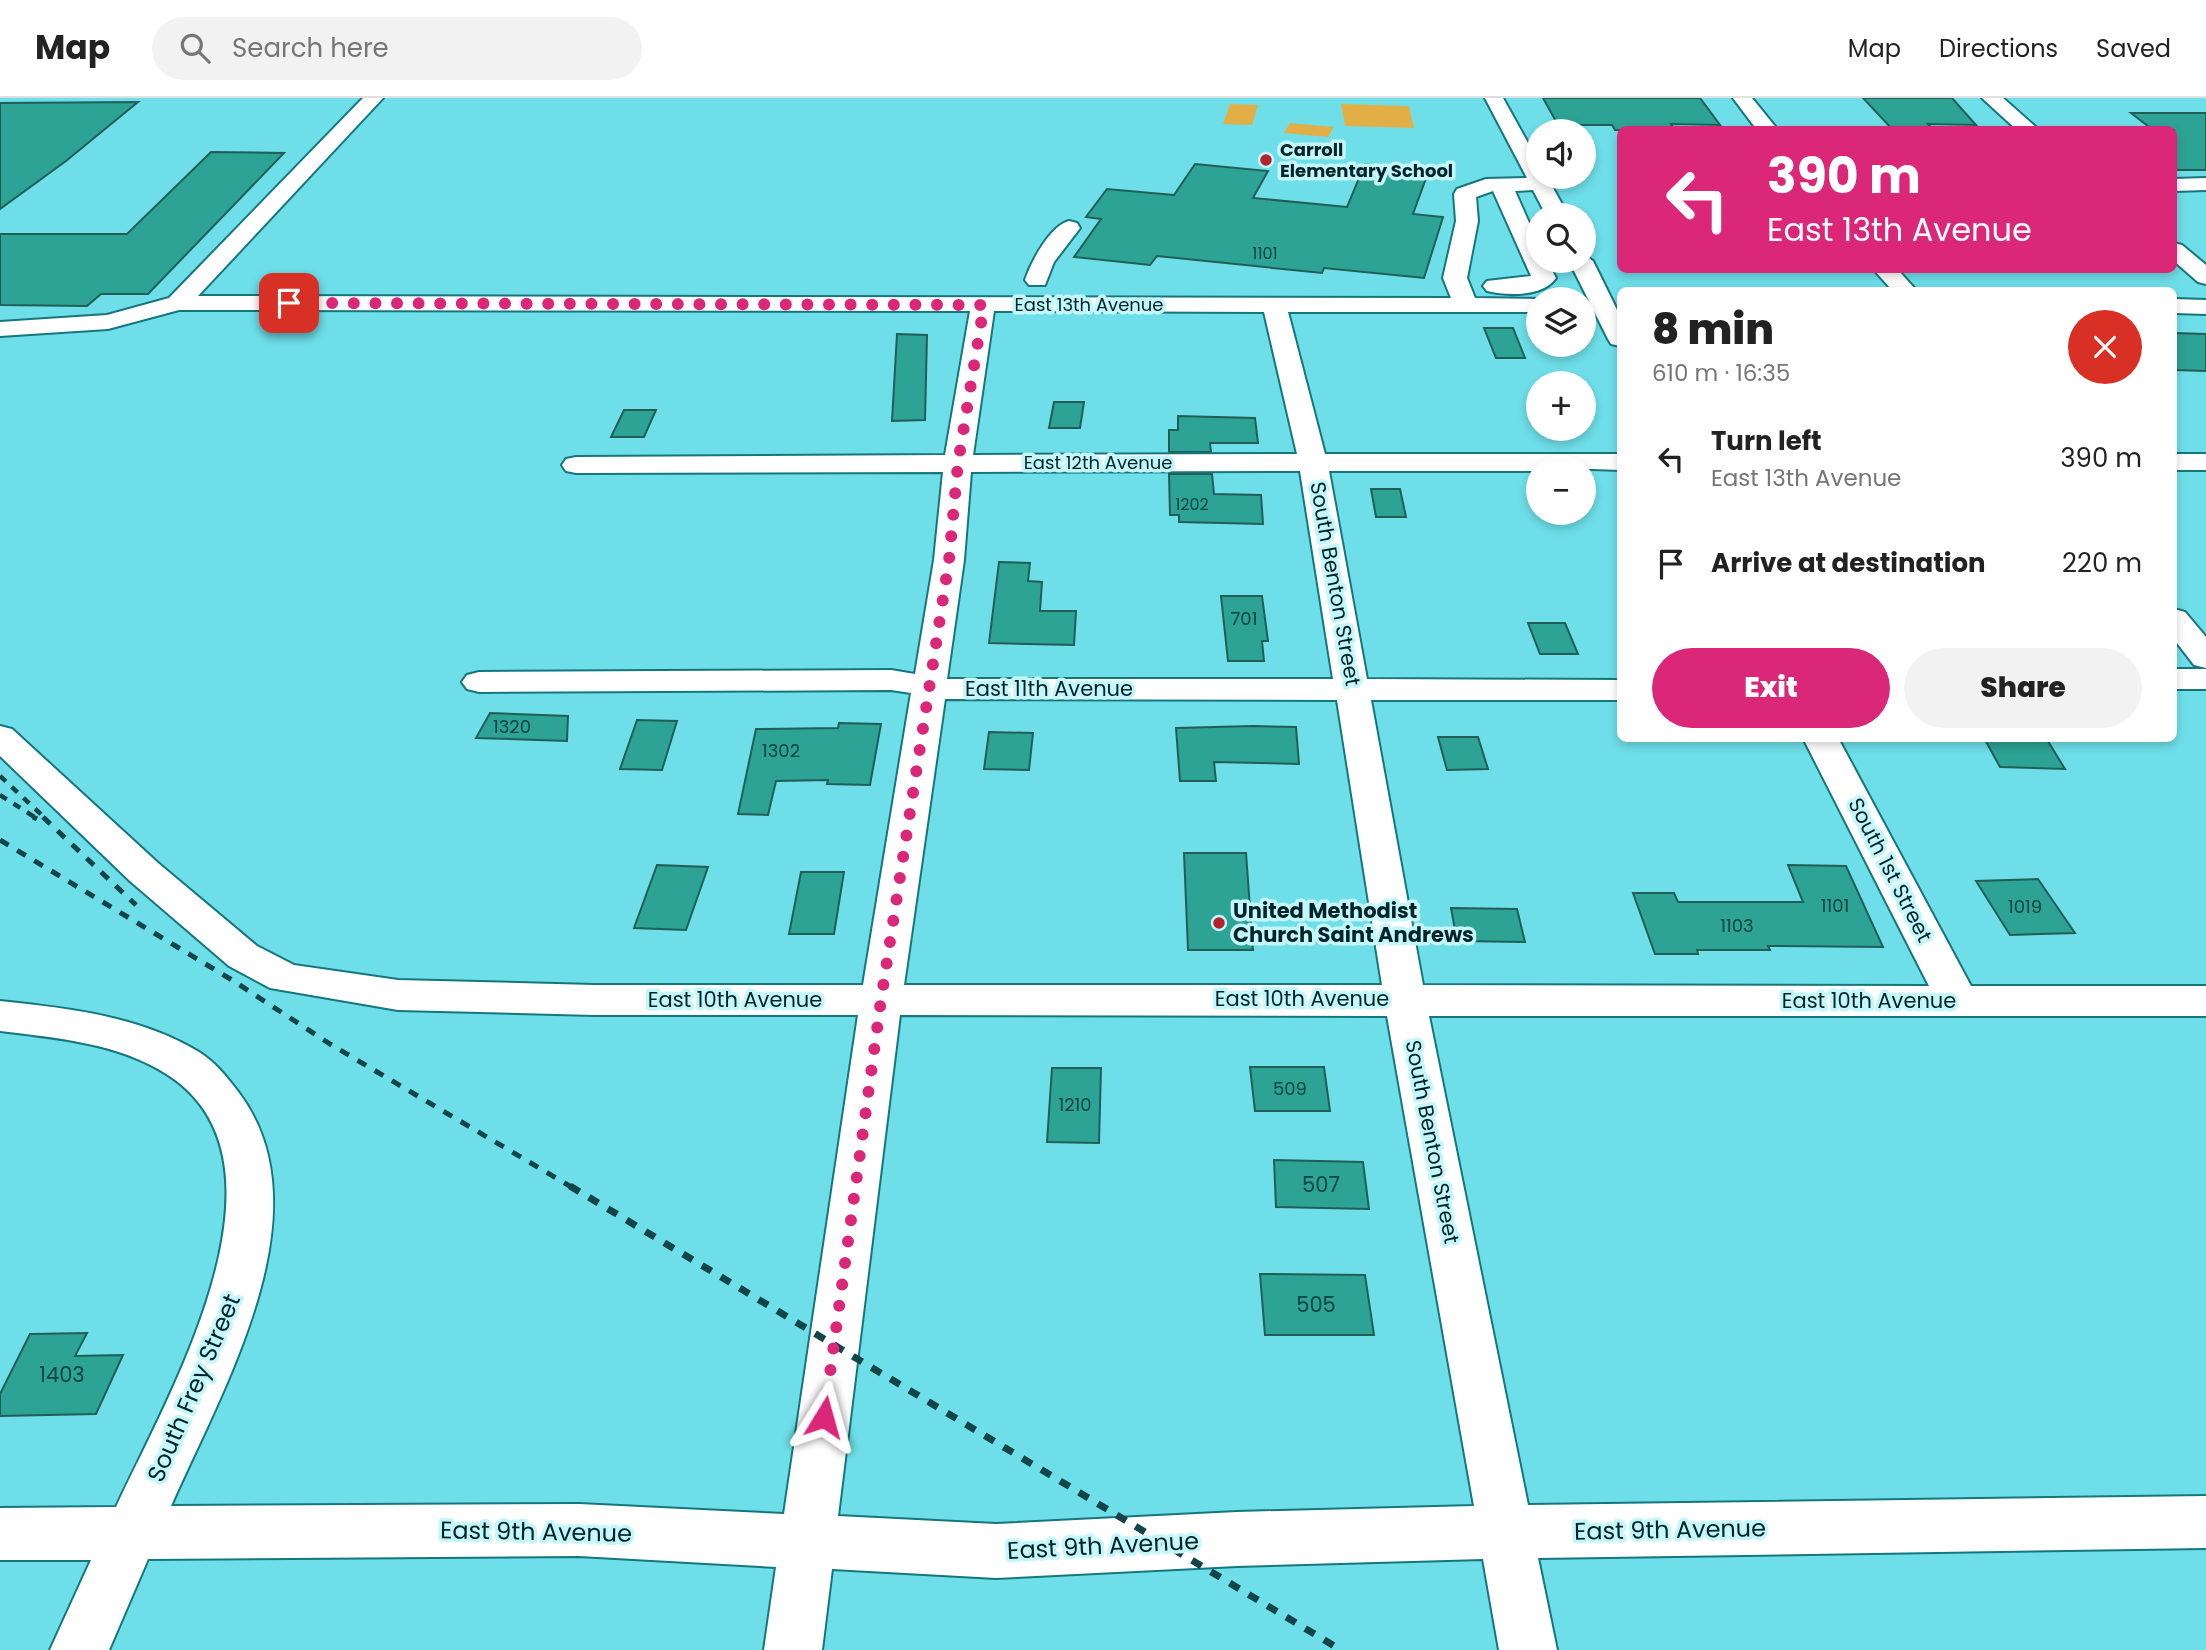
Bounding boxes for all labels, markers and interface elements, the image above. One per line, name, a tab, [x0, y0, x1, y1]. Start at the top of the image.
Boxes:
search box	[152, 17, 642, 80]
text: Map	[35, 24, 110, 71]
icon: search	[176, 29, 214, 67]
text: Search here	[232, 30, 389, 66]
text: Map	[1848, 32, 1901, 65]
text: Directions	[1939, 32, 2058, 65]
text: Saved	[2096, 32, 2171, 65]
map controls	[1526, 119, 1596, 525]
button: sound	[1526, 119, 1596, 189]
place label: Carroll Elementary School	[1280, 137, 1453, 183]
text: 390 m	[1767, 142, 1921, 210]
marker: Carroll Elementary School	[1258, 152, 1274, 168]
icon: left	[1652, 154, 1743, 245]
button: search	[1526, 203, 1596, 273]
text: East 13th Avenue	[1767, 207, 2032, 252]
house number: 1101	[1252, 242, 1278, 265]
pin	[259, 273, 319, 333]
icon: arrive	[270, 284, 308, 322]
button: layers	[1526, 287, 1596, 357]
street label: East 13th Avenue	[1015, 292, 1164, 317]
text: 8 min	[1652, 300, 1774, 359]
button: close	[2068, 310, 2142, 384]
text: 610 m · 16:35	[1652, 357, 1790, 389]
button: +	[1526, 371, 1596, 441]
text: Turn left	[1711, 423, 1822, 459]
icon: left	[1652, 440, 1690, 478]
text: 390 m	[2060, 440, 2142, 476]
street label: East 12th Avenue	[1024, 450, 1172, 475]
button: −	[1526, 455, 1596, 525]
text: East 13th Avenue	[1711, 462, 1901, 494]
street label: South Benton Street	[1303, 480, 1368, 688]
house number: 1202	[1175, 493, 1209, 516]
icon: arrive	[1652, 545, 1690, 583]
text: Arrive at destination	[1711, 545, 1986, 581]
text: 220 m	[2062, 545, 2142, 581]
house number: 701	[1231, 606, 1257, 631]
button: Exit	[1652, 648, 1890, 728]
button: Share	[1904, 648, 2142, 728]
street label: East 11th Avenue	[965, 674, 1133, 703]
house number: 1320	[493, 714, 531, 739]
house number: 1302	[762, 738, 800, 763]
street label: South 1st Street	[1842, 793, 1939, 947]
house number: 1101	[1821, 893, 1849, 918]
house number: 1019	[2008, 894, 2042, 919]
place label: United Methodist Church Saint Andrews	[1233, 896, 1474, 949]
house number: 1103	[1720, 913, 1754, 938]
marker: United Methodist Church Saint Andrews	[1211, 915, 1227, 931]
street label: East 10th Avenue	[1215, 984, 1389, 1013]
street label: East 10th Avenue	[648, 985, 822, 1014]
street label: East 10th Avenue	[1782, 986, 1956, 1015]
street label: South Benton Street	[1399, 1038, 1466, 1246]
house number: 509	[1273, 1076, 1307, 1101]
house number: 1210	[1058, 1092, 1092, 1117]
house number: 507	[1302, 1170, 1340, 1199]
street label: South Frey Street	[139, 1289, 248, 1487]
house number: 505	[1296, 1290, 1336, 1319]
house number: 1403	[39, 1360, 85, 1389]
position arrow	[787, 1380, 861, 1454]
street label: East 9th Avenue	[1574, 1511, 1766, 1548]
street label: East 9th Avenue	[440, 1513, 632, 1550]
street label: East 9th Avenue	[1006, 1524, 1200, 1567]

